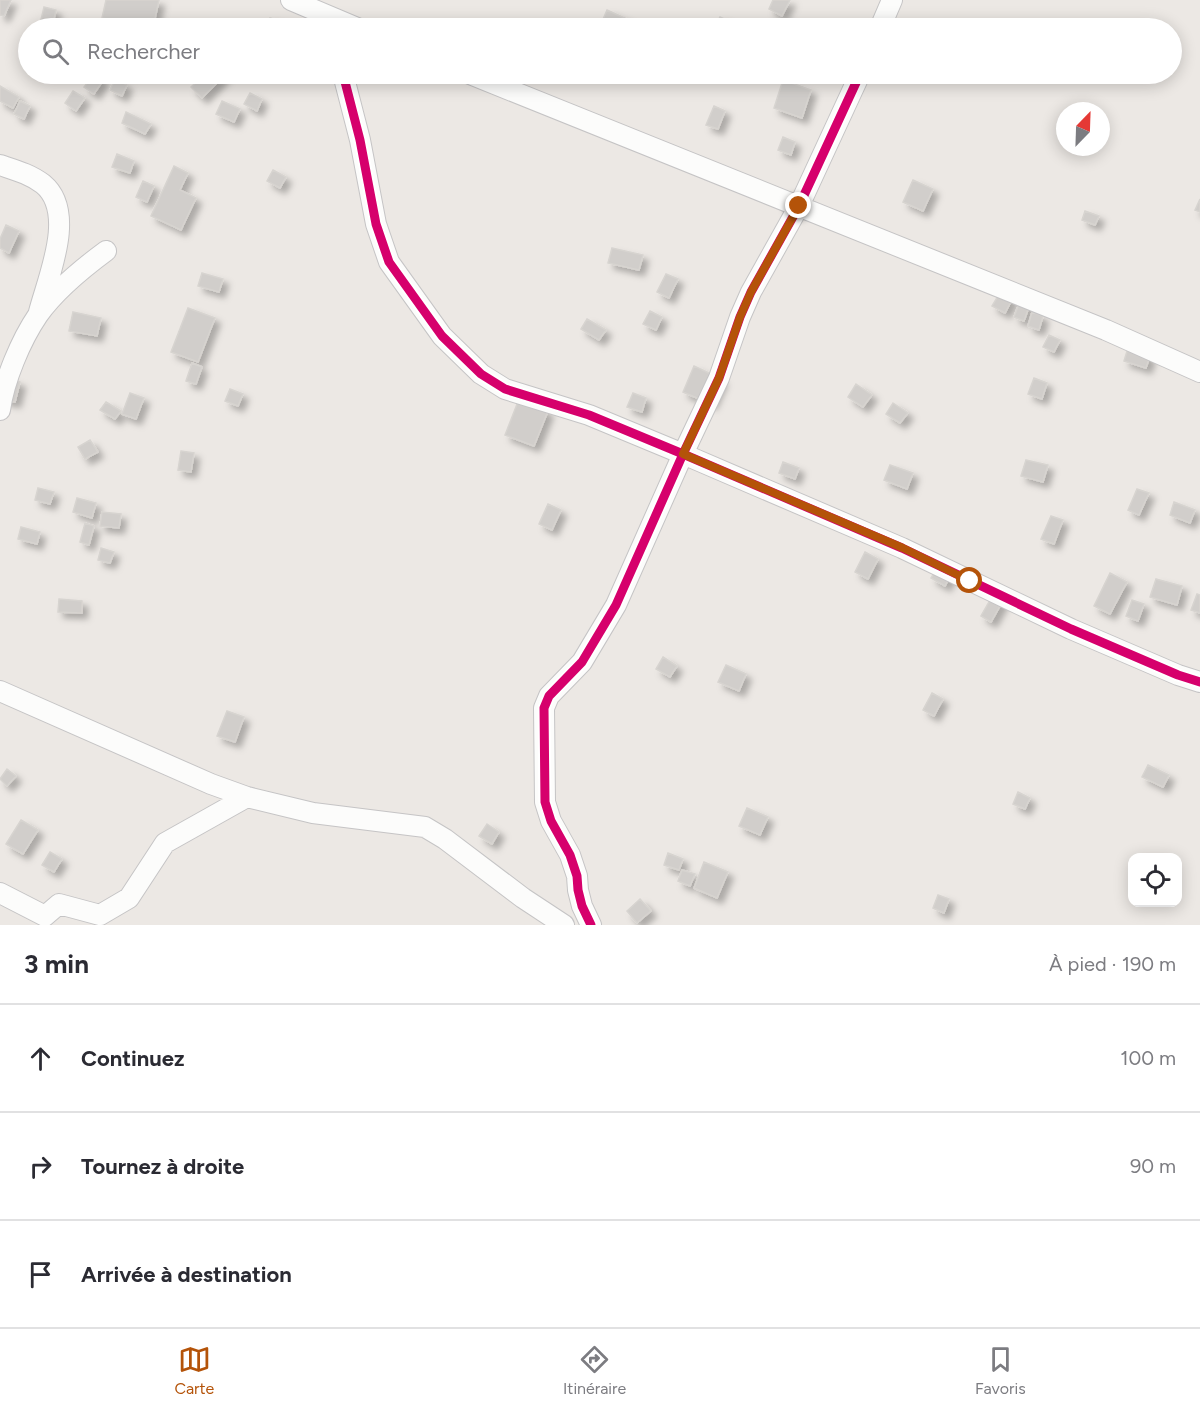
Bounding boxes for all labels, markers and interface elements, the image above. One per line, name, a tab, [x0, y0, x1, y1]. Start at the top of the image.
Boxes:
search box	[18, 18, 1182, 84]
icon: search	[39, 35, 72, 68]
text: Rechercher	[87, 38, 200, 65]
north arrow	[1056, 102, 1110, 156]
route end	[785, 192, 811, 218]
route start	[956, 567, 982, 593]
map controls	[1128, 853, 1182, 907]
button: locate	[1128, 853, 1182, 907]
text: 3 min	[24, 948, 89, 980]
text: À pied · 190 m	[1049, 952, 1176, 976]
icon: ahead	[24, 1042, 57, 1075]
text: Continuez	[81, 1045, 185, 1072]
text: 100 m	[1120, 1046, 1176, 1070]
icon: right	[24, 1150, 57, 1183]
text: Tournez à droite	[81, 1153, 244, 1180]
text: 90 m	[1130, 1154, 1176, 1178]
icon: arrive	[24, 1258, 57, 1291]
text: Arrivée à destination	[81, 1261, 292, 1288]
tab: Carte	[174, 1343, 214, 1398]
tab: Itinéraire	[563, 1343, 626, 1398]
tab: Favoris	[975, 1343, 1026, 1398]

